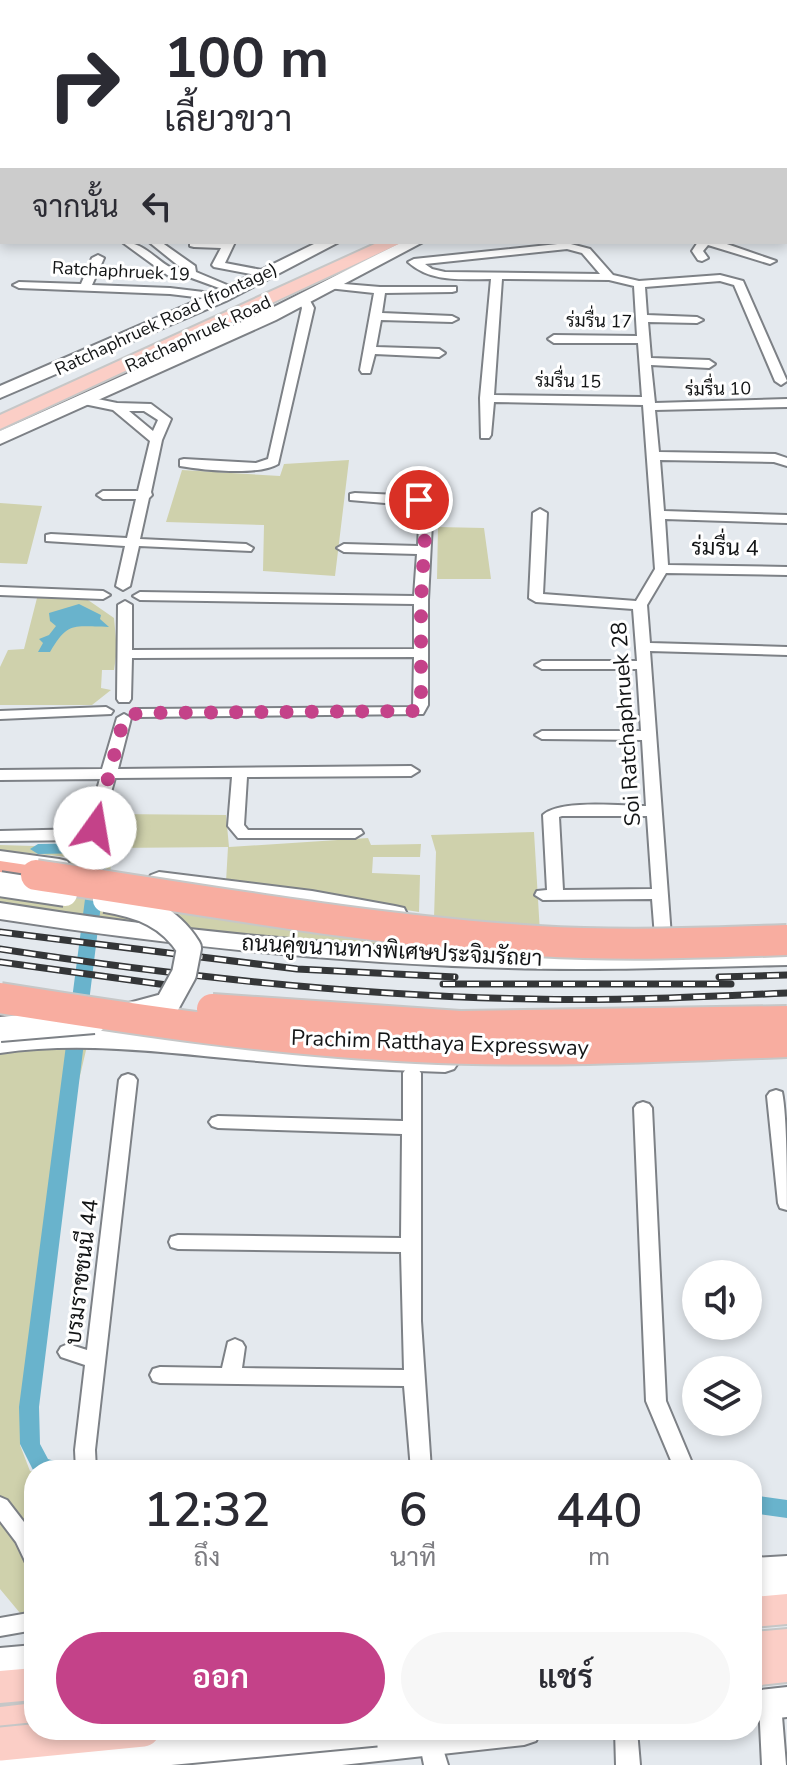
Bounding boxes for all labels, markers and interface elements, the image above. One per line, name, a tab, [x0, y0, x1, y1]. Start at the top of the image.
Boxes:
text: 100 m	[164, 20, 329, 97]
icon: right	[32, 32, 136, 136]
text: เลี้ยวขวา	[164, 95, 292, 144]
icon: left	[135, 184, 179, 228]
text: จากนั้น	[32, 187, 119, 228]
street label: Ratchaphruek 19	[52, 255, 190, 287]
street label: Ratchaphruek Road (frontage)	[52, 258, 280, 380]
street label: Ratchaphruek Road	[122, 291, 274, 377]
street label: ร่มรื่น 17	[566, 304, 632, 334]
street label: ร่มรื่น 15	[535, 364, 601, 394]
street label: ร่มรื่น 10	[685, 372, 751, 402]
pin	[385, 466, 453, 534]
icon: arrive	[397, 478, 441, 522]
street label: ร่มรื่น 4	[691, 527, 759, 564]
street label: Soi Ratchaphruek 28	[604, 621, 648, 827]
position arrow	[53, 786, 137, 870]
street label: ถนนคู่ขนานทางพิเศษประจิมรัถยา	[241, 928, 543, 974]
street label: Prachim Ratthaya Expressway	[291, 1023, 590, 1063]
street label: บรมราชชนนี 44	[58, 1198, 106, 1346]
map controls	[682, 1260, 762, 1436]
button: sound	[682, 1260, 762, 1340]
button: layers	[682, 1356, 762, 1436]
text: 12:32	[144, 1477, 270, 1543]
text: 6	[399, 1477, 427, 1543]
text: 440	[556, 1478, 642, 1544]
text: m	[588, 1539, 610, 1574]
text: ถึง	[194, 1540, 220, 1575]
text: นาที	[390, 1540, 436, 1575]
button: ออก	[56, 1632, 385, 1724]
button: แชร์	[401, 1632, 730, 1724]

